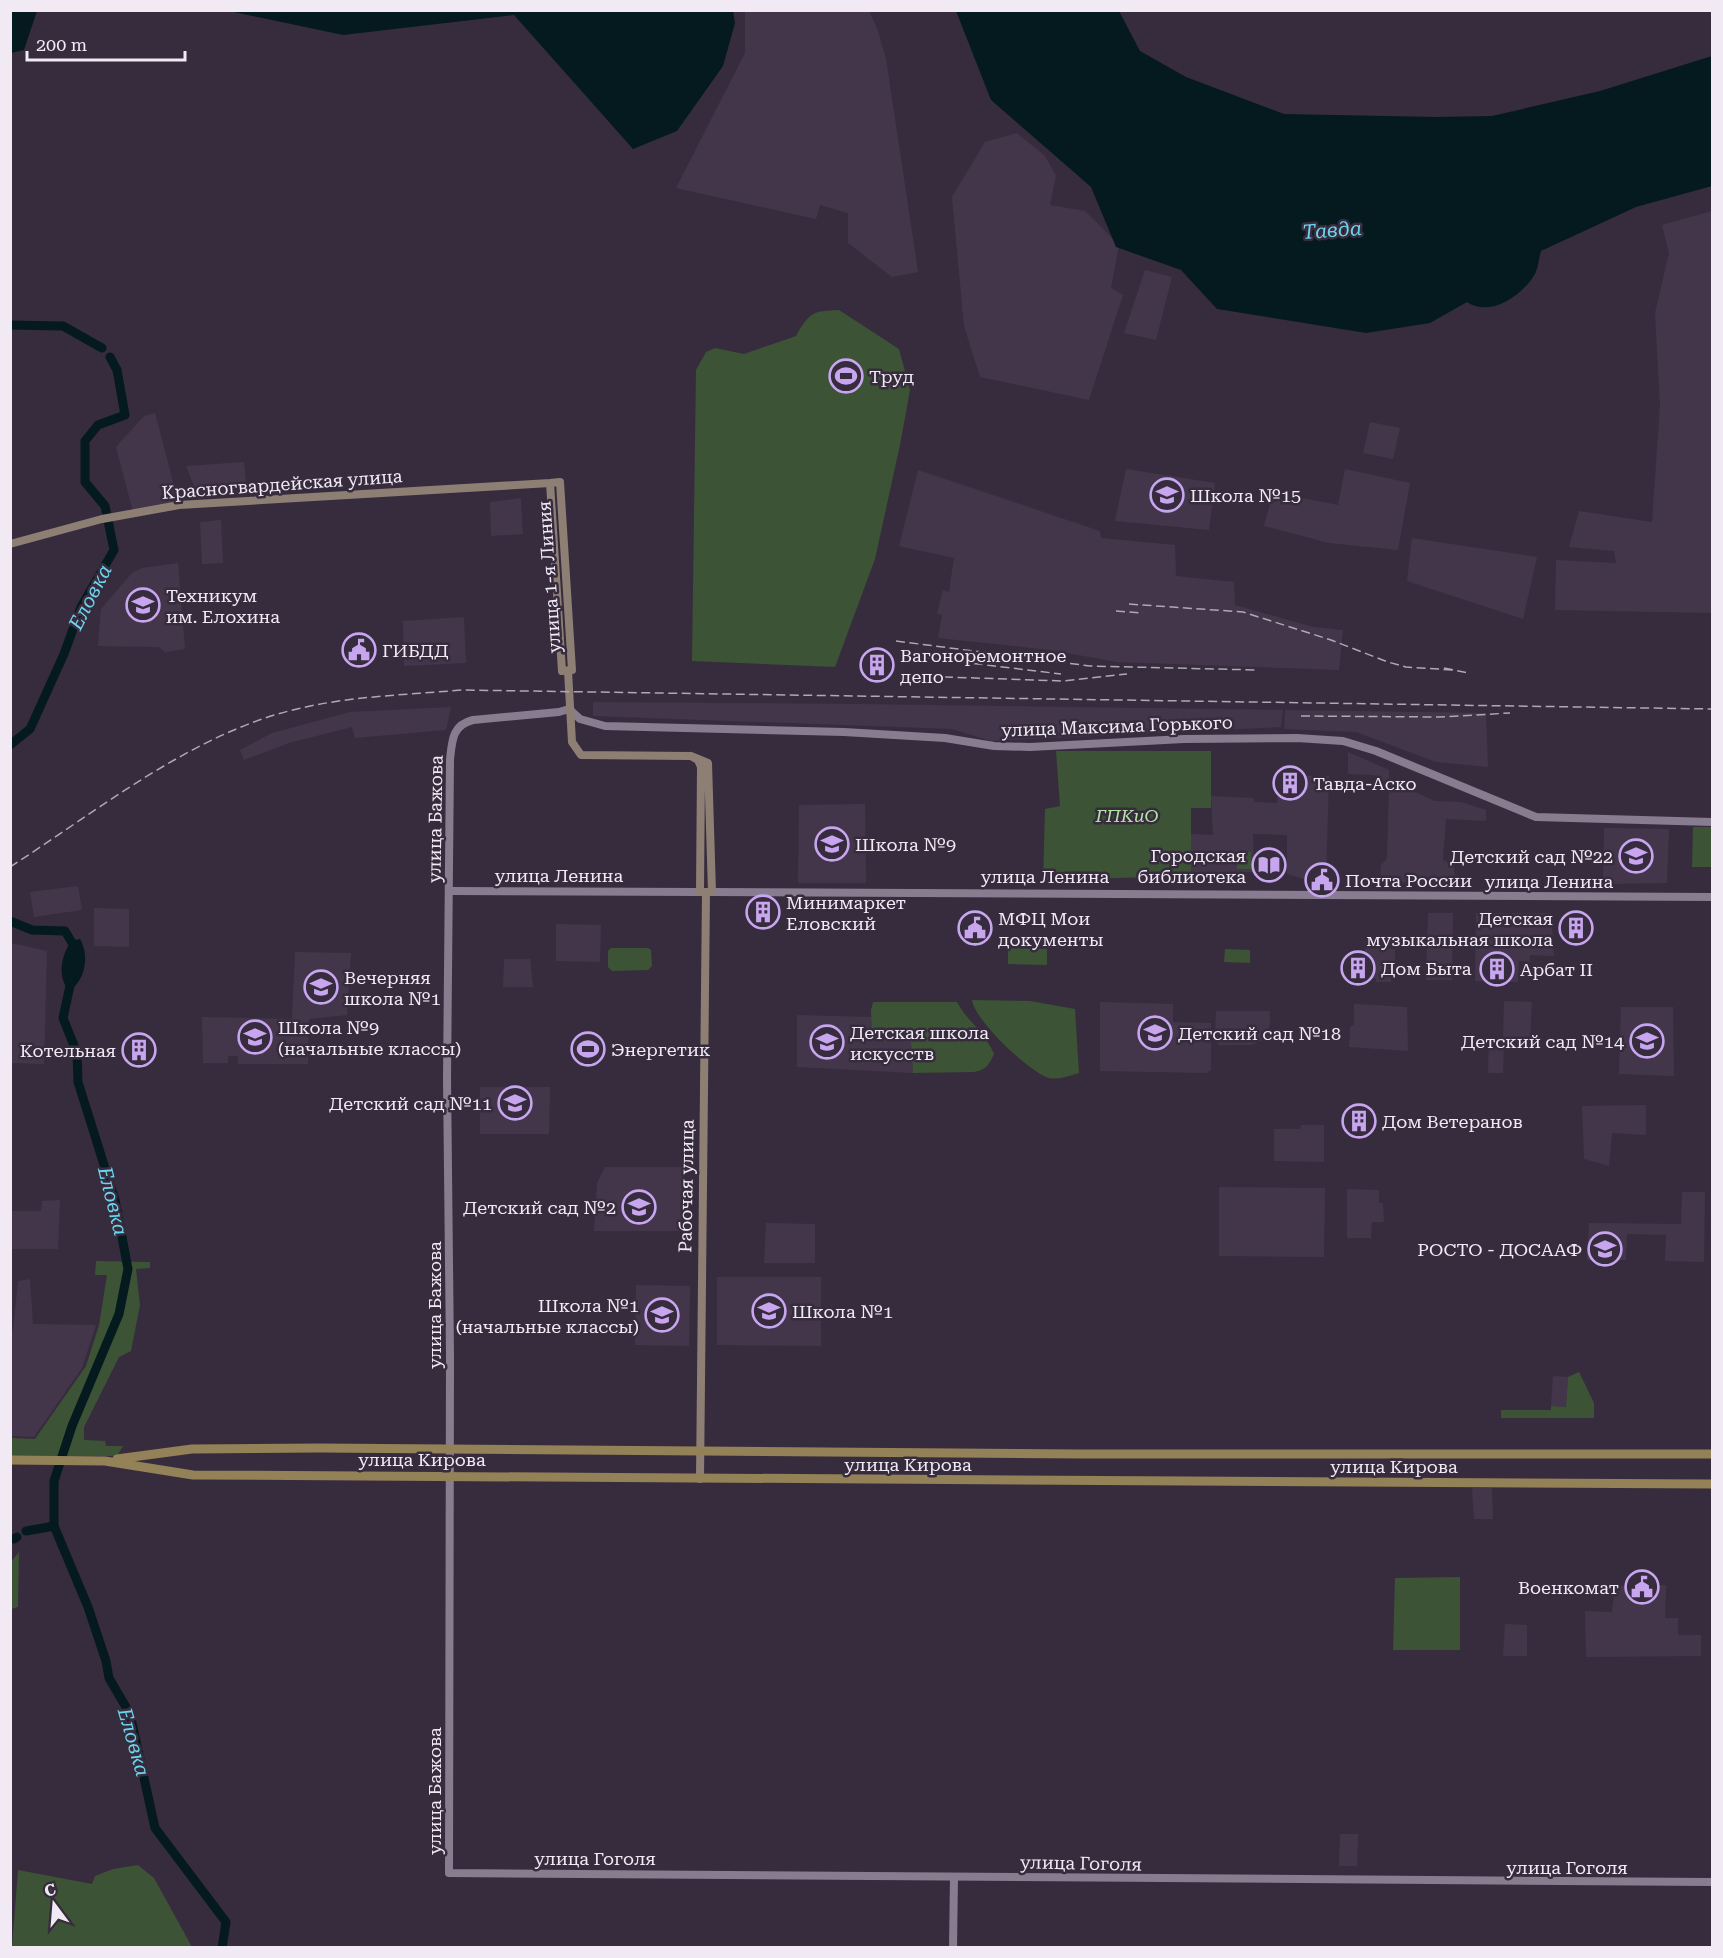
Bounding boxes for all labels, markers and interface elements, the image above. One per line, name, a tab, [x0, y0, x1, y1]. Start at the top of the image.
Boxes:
scale bar	[27, 24, 184, 62]
text: 200 m	[36, 34, 87, 55]
water label: Тавда	[1301, 216, 1363, 244]
sports icon: Труд	[828, 358, 864, 394]
place label: Труд	[869, 366, 914, 387]
street label: Красногвардейская улица	[161, 465, 403, 503]
school or university icon: Школа №15	[1149, 477, 1185, 513]
place label: Школа №15	[1190, 485, 1301, 506]
street label: улица 1-я Линия	[533, 500, 565, 654]
water label: Еловка	[63, 560, 117, 635]
place label: Техникум им. Елохина	[166, 585, 280, 627]
school or university icon: Техникум им. Елохина	[125, 587, 161, 623]
public building icon: ГИБДД	[341, 632, 377, 668]
place label: ГИБДД	[382, 640, 449, 661]
place label: Вагоноремонтное депо	[900, 645, 1066, 687]
building icon: Вагоноремонтное депо	[859, 647, 895, 683]
street label: улица Максима Горького	[1001, 711, 1233, 741]
street label: улица Бажова	[423, 755, 447, 883]
building icon: Тавда-Аско	[1272, 765, 1308, 801]
place label: Тавда-Аско	[1313, 773, 1417, 794]
park label: ГПКиО	[1094, 805, 1159, 826]
school or university icon: Школа №9	[814, 826, 850, 862]
place label: Школа №9	[855, 834, 956, 855]
school or university icon: Детский сад №22	[1618, 838, 1654, 874]
place label: Городская библиотека	[1137, 845, 1246, 887]
place label: Детский сад №22	[1450, 846, 1613, 867]
library icon: Городская библиотека	[1251, 847, 1287, 883]
public building icon: Почта России	[1304, 862, 1340, 898]
street label: улица Ленина	[495, 865, 624, 886]
street label: улица Ленина	[981, 866, 1110, 887]
place label: Почта России	[1345, 870, 1472, 891]
street label: улица Ленина	[1485, 871, 1614, 892]
place label: Минимаркет Еловский	[786, 892, 906, 934]
building icon: Минимаркет Еловский	[745, 894, 781, 930]
place label: МФЦ Мои документы	[998, 908, 1104, 950]
place label: Детская музыкальная школа	[1366, 908, 1553, 950]
public building icon: МФЦ Мои документы	[957, 910, 993, 946]
building icon: Детская музыкальная школа	[1558, 910, 1594, 946]
building icon: Дом Быта	[1340, 950, 1376, 986]
building icon: Арбат II	[1479, 951, 1515, 987]
place label: Дом Быта	[1381, 958, 1472, 979]
place label: Арбат II	[1520, 959, 1593, 980]
place label: Вечерняя школа №1	[344, 967, 441, 1009]
school or university icon: Вечерняя школа №1	[303, 969, 339, 1005]
school or university icon: Детский сад №18	[1137, 1015, 1173, 1051]
place label: Школа №9 (начальные классы)	[278, 1017, 461, 1059]
school or university icon: Школа №9 (начальные классы)	[237, 1019, 273, 1055]
place label: Детская школа искусств	[850, 1022, 989, 1064]
place label: Детский сад №18	[1178, 1023, 1341, 1044]
school or university icon: Детский сад №14	[1629, 1023, 1665, 1059]
school or university icon: Детская школа искусств	[809, 1024, 845, 1060]
sports icon: Энергетик	[570, 1031, 606, 1067]
place label: Детский сад №14	[1461, 1031, 1624, 1052]
building icon: Котельная	[121, 1032, 157, 1068]
place label: Энергетик	[611, 1039, 710, 1060]
place label: Котельная	[20, 1040, 116, 1061]
school or university icon: Детский сад №11	[497, 1085, 533, 1121]
place label: Детский сад №11	[329, 1093, 492, 1114]
building icon: Дом Ветеранов	[1341, 1103, 1377, 1139]
place label: Дом Ветеранов	[1382, 1111, 1523, 1132]
street label: Рабочая улица	[674, 1119, 698, 1253]
water label: Еловка	[93, 1163, 133, 1238]
school or university icon: Детский сад №2	[621, 1189, 657, 1225]
place label: Детский сад №2	[463, 1197, 616, 1218]
school or university icon: РОСТО - ДОСААФ	[1587, 1231, 1623, 1267]
place label: РОСТО - ДОСААФ	[1417, 1239, 1582, 1260]
street label: улица Бажова	[424, 1241, 445, 1369]
school or university icon: Школа №1	[751, 1293, 787, 1329]
place label: Школа №1 (начальные классы)	[456, 1295, 639, 1337]
school or university icon: Школа №1 (начальные классы)	[644, 1297, 680, 1333]
place label: Школа №1	[792, 1301, 893, 1322]
street label: улица Кирова	[358, 1449, 486, 1470]
street label: улица Кирова	[844, 1454, 972, 1475]
street label: улица Кирова	[1330, 1456, 1458, 1477]
public building icon: Военкомат	[1624, 1569, 1660, 1605]
place label: Военкомат	[1518, 1577, 1619, 1598]
water label: Еловка	[113, 1704, 155, 1779]
street label: улица Бажова	[424, 1727, 445, 1855]
street label: улица Гоголя	[534, 1848, 656, 1869]
street label: улица Гоголя	[1020, 1851, 1142, 1875]
street label: улица Гоголя	[1506, 1857, 1628, 1878]
north arrow	[24, 1874, 84, 1934]
text: С	[42, 1879, 58, 1901]

